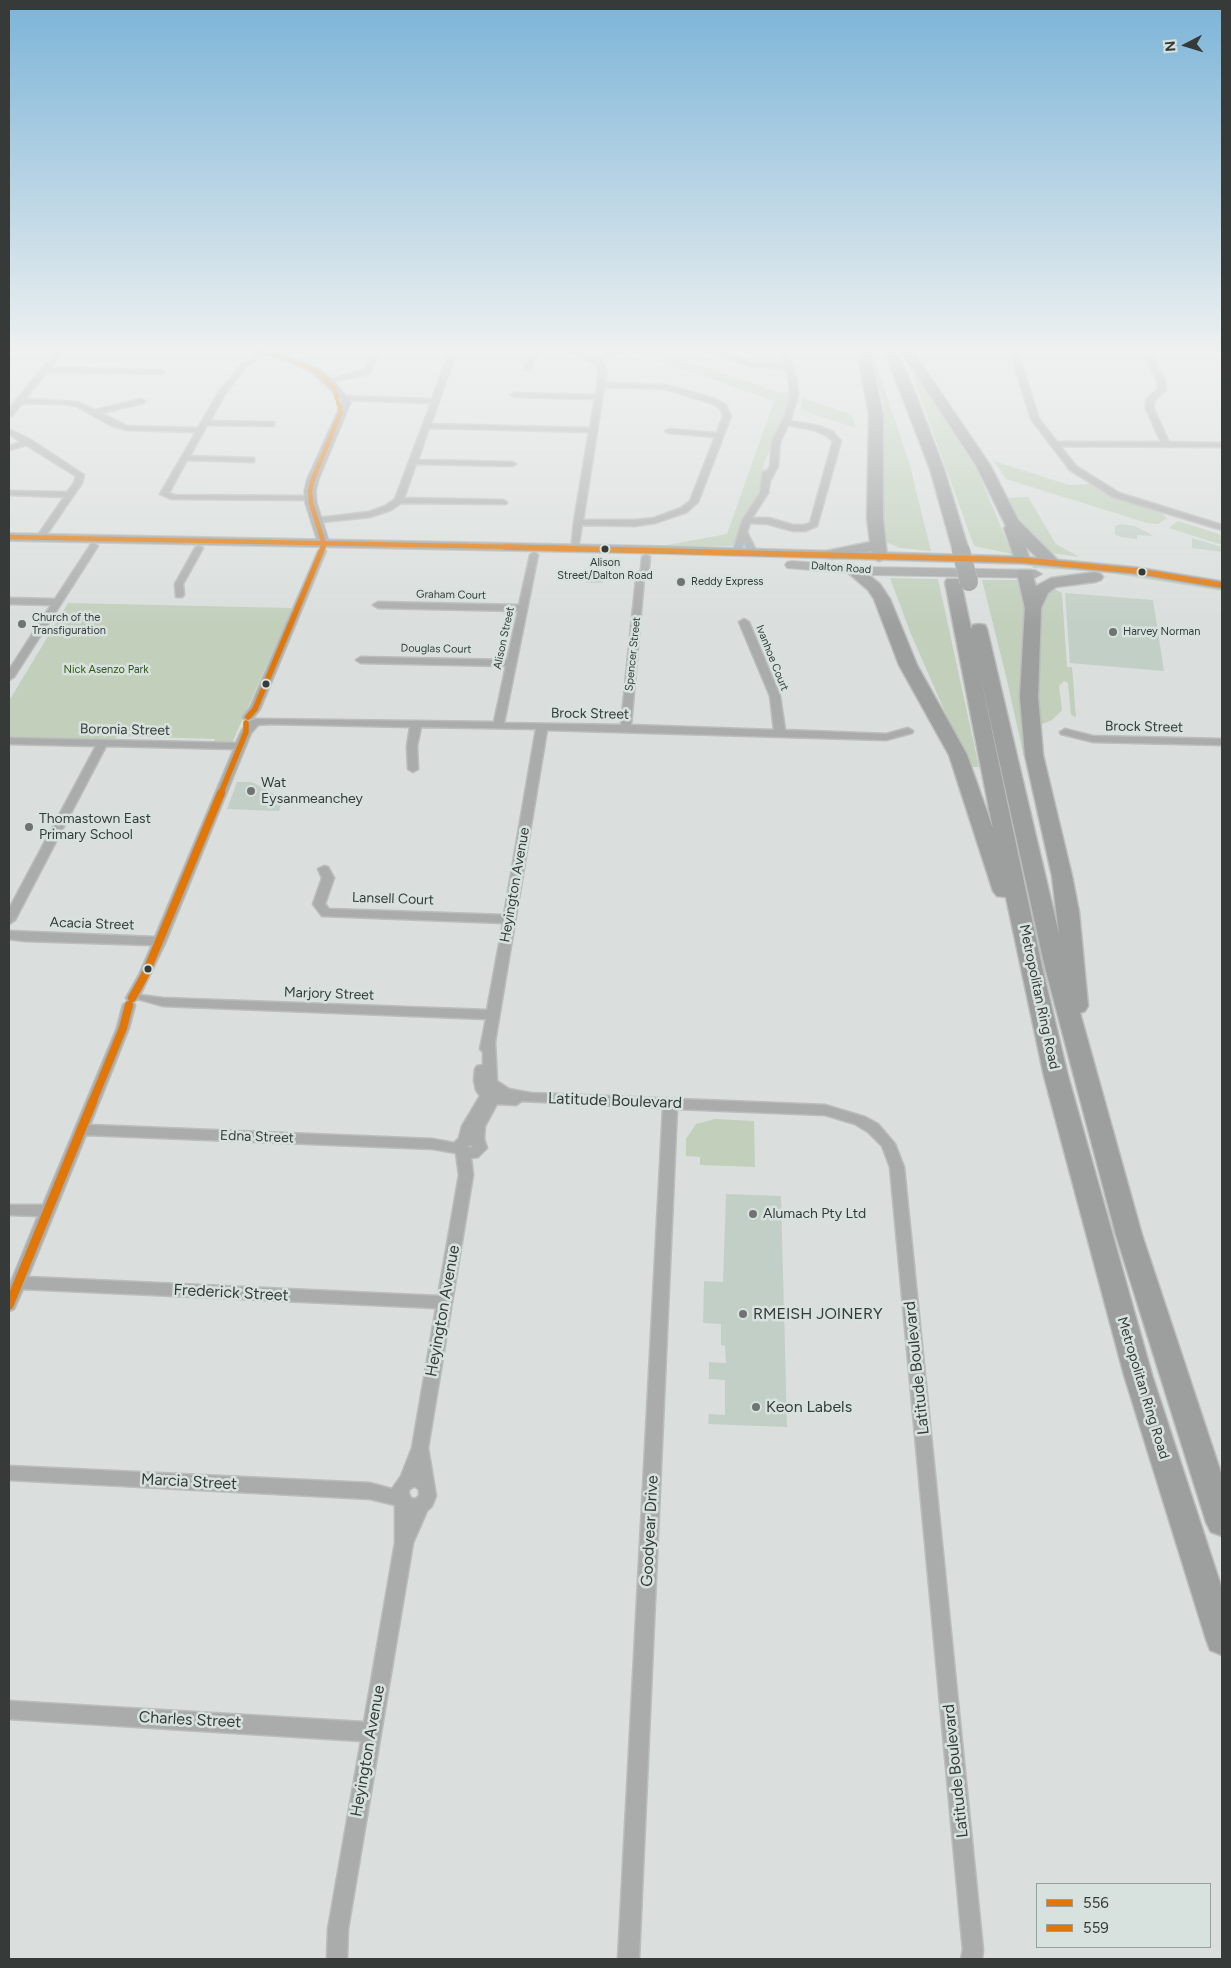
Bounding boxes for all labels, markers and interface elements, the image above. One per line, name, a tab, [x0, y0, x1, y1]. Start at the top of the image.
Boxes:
north arrow	[1161, 20, 1211, 70]
text: N	[1162, 40, 1179, 52]
marker: Alison Street/Dalton Road	[600, 544, 610, 554]
place label: Alison Street/Dalton Road	[557, 556, 653, 582]
street label: Dalton Road	[810, 559, 872, 577]
unlabelled marker	[1137, 567, 1147, 577]
place label: Reddy Express	[691, 575, 763, 589]
marker: Reddy Express	[675, 576, 687, 588]
street label: Graham Court	[416, 588, 486, 602]
street label: Alison Street	[491, 606, 517, 670]
place label: Church of the Transfiguration	[32, 611, 106, 637]
street label: Spencer Street	[623, 616, 643, 692]
marker: Church of the Transfiguration	[16, 618, 28, 630]
street label: Ivanhoe Court	[753, 623, 791, 693]
place label: Harvey Norman	[1123, 625, 1200, 639]
marker: Harvey Norman	[1107, 626, 1119, 638]
street label: Douglas Court	[401, 642, 471, 656]
park label: Nick Asenzo Park	[63, 663, 149, 677]
unlabelled marker	[261, 679, 271, 689]
street label: Brock Street	[551, 705, 629, 723]
street label: Brock Street	[1105, 718, 1183, 736]
street label: Boronia Street	[80, 721, 170, 739]
place label: Wat Eysanmeanchey	[261, 775, 363, 808]
marker: Wat Eysanmeanchey	[245, 785, 257, 797]
place label: Thomastown East Primary School	[39, 811, 151, 844]
marker: Thomastown East Primary School	[23, 821, 35, 833]
street label: Heyington Avenue	[497, 826, 533, 944]
street label: Lansell Court	[352, 889, 434, 909]
street label: Acacia Street	[49, 914, 135, 934]
street label: Metropolitan Ring Road	[1015, 923, 1063, 1071]
unlabelled marker	[143, 964, 153, 974]
street label: Marjory Street	[284, 984, 374, 1004]
street label: Latitude Boulevard	[548, 1089, 682, 1113]
street label: Edna Street	[220, 1127, 294, 1147]
place label: Alumach Pty Ltd	[763, 1206, 866, 1222]
marker: Alumach Pty Ltd	[747, 1208, 759, 1220]
street label: Heyington Avenue	[422, 1244, 464, 1378]
street label: Frederick Street	[173, 1280, 289, 1306]
street label: Latitude Boulevard	[900, 1300, 934, 1436]
place label: RMEISH JOINERY	[753, 1304, 883, 1324]
marker: RMEISH JOINERY	[737, 1308, 749, 1320]
street label: Metropolitan Ring Road	[1113, 1315, 1173, 1461]
place label: Keon Labels	[766, 1397, 852, 1417]
marker: Keon Labels	[750, 1401, 762, 1413]
street label: Marcia Street	[140, 1470, 238, 1494]
street label: Goodyear Drive	[637, 1475, 663, 1587]
street label: Heyington Avenue	[347, 1684, 389, 1818]
street label: Latitude Boulevard	[939, 1703, 973, 1839]
street label: Charles Street	[138, 1708, 242, 1732]
legend	[1036, 1883, 1211, 1948]
text: 556	[1083, 1894, 1109, 1912]
text: 559	[1083, 1919, 1109, 1937]

